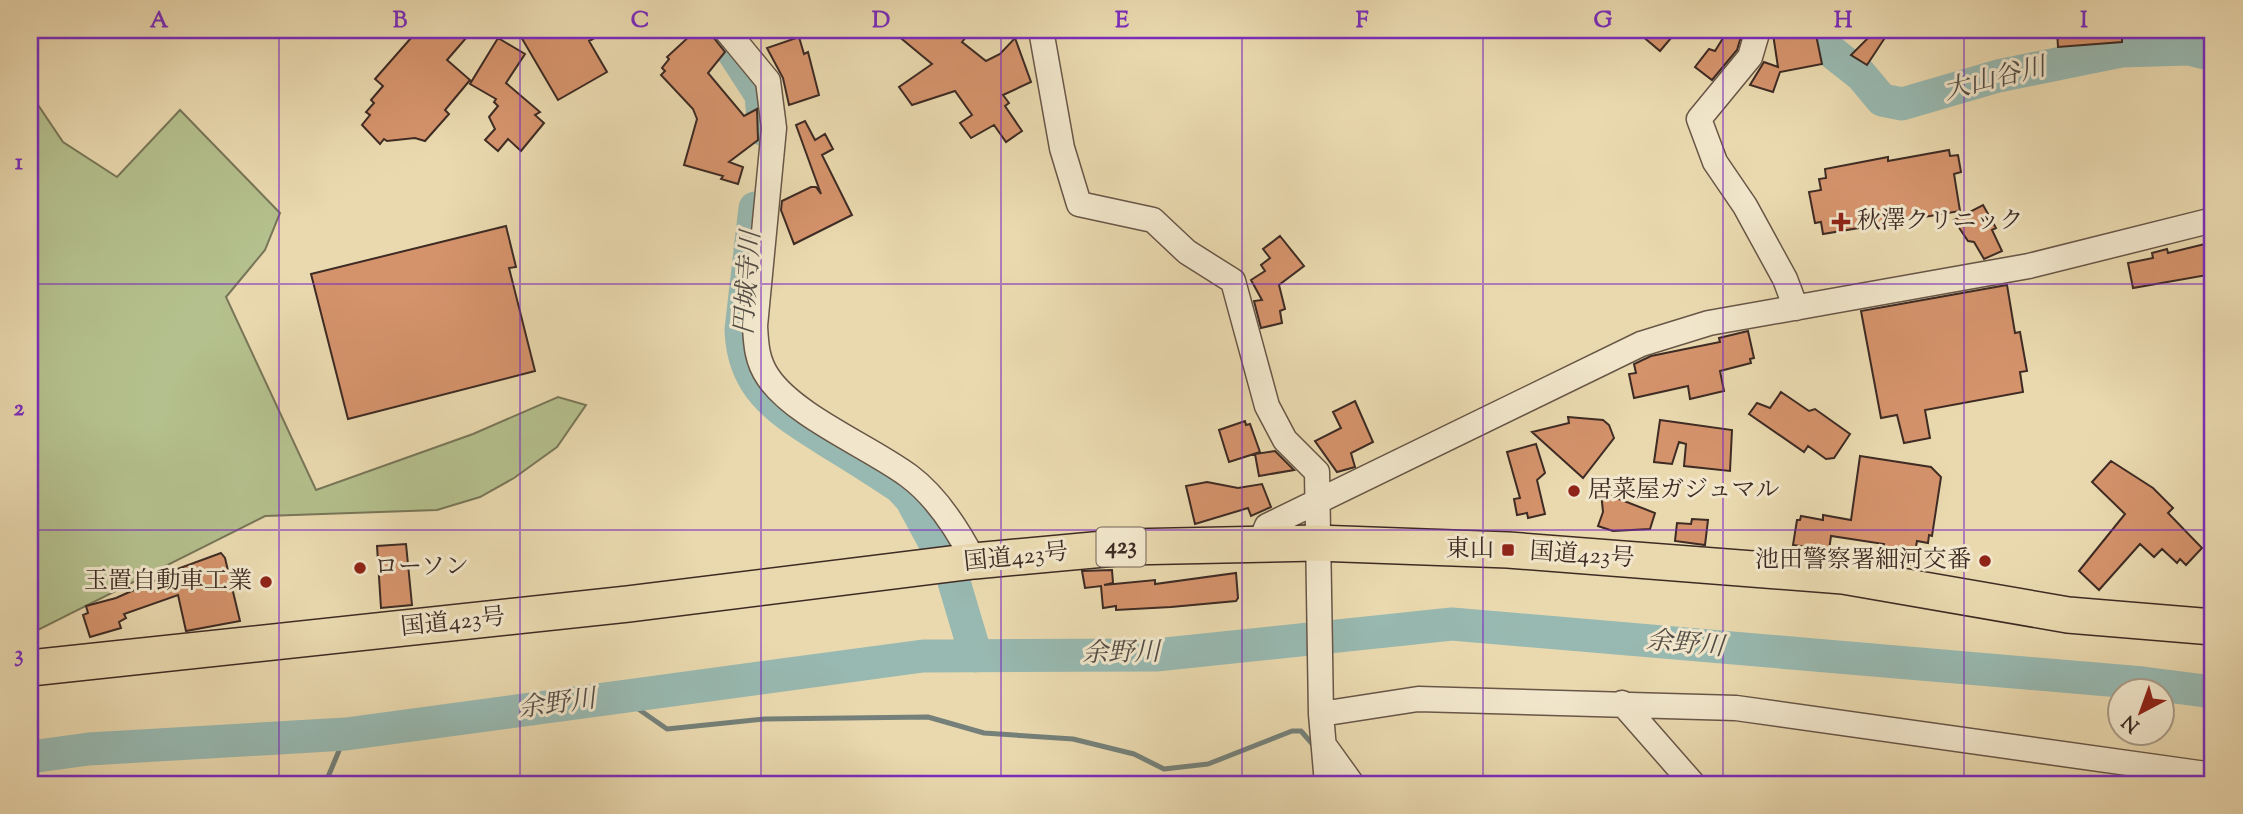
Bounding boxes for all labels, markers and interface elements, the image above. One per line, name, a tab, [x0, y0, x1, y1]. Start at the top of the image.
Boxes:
text: A	[150, 5, 169, 38]
text: B	[393, 5, 408, 38]
text: C	[631, 5, 649, 38]
text: D	[872, 5, 890, 38]
text: E	[1115, 5, 1129, 38]
text: F	[1356, 5, 1369, 38]
text: G	[1594, 5, 1613, 38]
text: H	[1834, 5, 1853, 38]
text: I	[2080, 5, 2088, 38]
water label: 大山谷川	[1940, 49, 2053, 111]
text: 1	[15, 147, 23, 180]
place label: 秋澤クリニック	[1857, 205, 2024, 239]
marker: 秋澤クリニック	[1831, 212, 1851, 232]
water label: 円城寺川	[727, 227, 771, 336]
text: 2	[14, 393, 25, 426]
place label: 居菜屋ガジュマル	[1588, 474, 1780, 508]
marker: 居菜屋ガジュマル	[1566, 483, 1582, 499]
road number: 423	[1096, 527, 1146, 566]
place label: 東山	[1446, 533, 1494, 567]
street label: 国道423号	[1528, 535, 1636, 577]
street label: 国道423号	[962, 536, 1070, 580]
marker: 東山	[1500, 542, 1516, 558]
place label: 池田警察署細河交番	[1755, 544, 1971, 578]
place label: ローソン	[374, 551, 469, 585]
marker: 池田警察署細河交番	[1977, 553, 1993, 569]
marker: ローソン	[352, 560, 368, 576]
place label: 玉置自動車工業	[84, 565, 252, 599]
marker: 玉置自動車工業	[258, 574, 274, 590]
street label: 国道423号	[399, 601, 507, 645]
water label: 余野川	[1645, 623, 1728, 667]
water label: 余野川	[1082, 635, 1163, 673]
text: 3	[14, 639, 24, 672]
north arrow	[2106, 678, 2176, 748]
water label: 余野川	[516, 681, 601, 729]
text: N	[2117, 708, 2146, 738]

